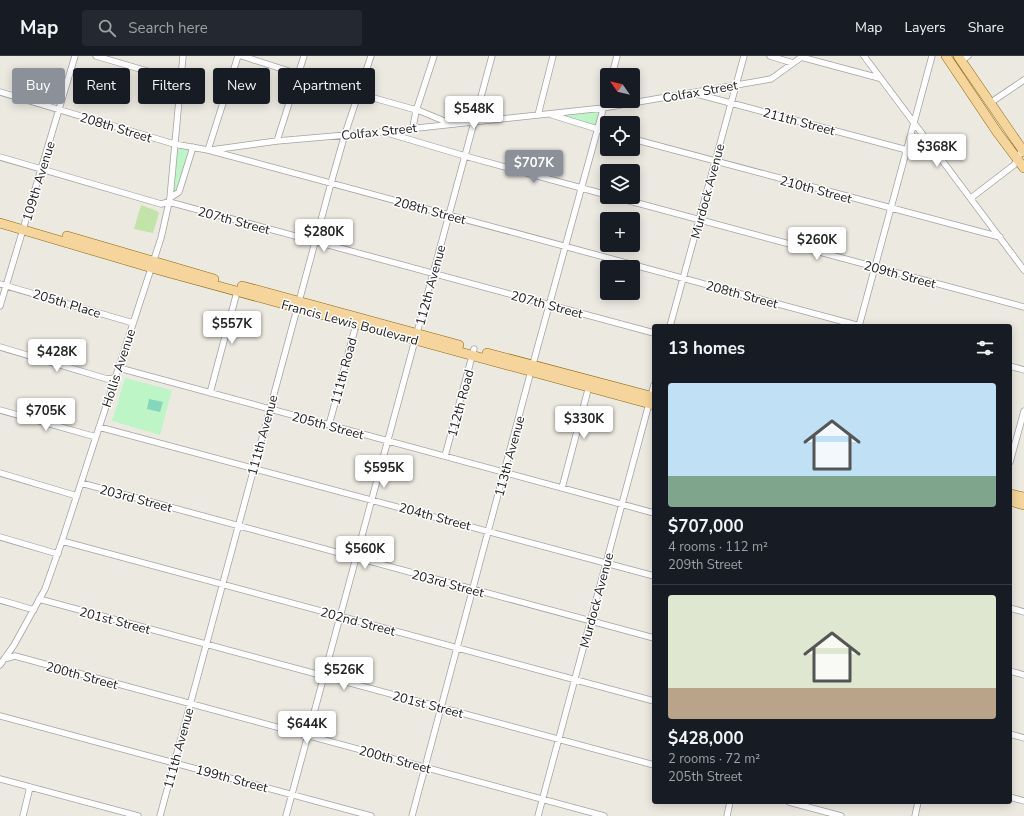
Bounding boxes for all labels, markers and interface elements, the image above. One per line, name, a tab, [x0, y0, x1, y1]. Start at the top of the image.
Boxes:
search box	[82, 10, 362, 46]
text: Map	[20, 15, 58, 41]
icon: search	[96, 17, 118, 39]
text: Search here	[128, 18, 208, 38]
text: Map	[855, 18, 882, 37]
text: Layers	[904, 18, 946, 37]
text: Share	[968, 18, 1004, 37]
chip: Buy	[12, 68, 65, 104]
chip: Rent	[73, 68, 130, 104]
chip: Filters	[138, 68, 205, 104]
chip: New	[213, 68, 270, 104]
chip: Apartment	[278, 68, 375, 104]
north arrow	[600, 68, 640, 108]
map controls	[600, 68, 640, 300]
street label: Colfax Street	[661, 76, 740, 107]
pin: $548K	[446, 96, 502, 130]
text: $548K	[454, 100, 494, 118]
street label: 211th Street	[761, 104, 837, 140]
street label: 208th Street	[78, 109, 154, 148]
button: locate	[600, 116, 640, 156]
street label: Colfax Street	[340, 119, 418, 145]
pin: $368K	[909, 134, 965, 168]
text: $368K	[917, 138, 957, 156]
street label: 109th Avenue	[18, 139, 60, 224]
street label: Murdock Avenue	[687, 142, 729, 241]
pin: $707K	[506, 150, 562, 184]
text: $707K	[514, 154, 554, 172]
button: layers	[600, 164, 640, 204]
street label: 210th Street	[778, 172, 854, 208]
street label: 208th Street	[392, 193, 468, 229]
street label: 207th Street	[196, 203, 272, 239]
button: +	[600, 212, 640, 252]
pin: $280K	[296, 219, 352, 253]
text: $280K	[304, 223, 344, 241]
pin: $260K	[789, 227, 845, 261]
text: $260K	[797, 231, 837, 249]
street label: 112th Avenue	[412, 243, 450, 328]
street label: 209th Street	[862, 257, 938, 293]
button: −	[600, 260, 640, 300]
street label: 208th Street	[704, 277, 780, 313]
street label: 205th Place	[30, 285, 103, 323]
street label: 207th Street	[509, 287, 585, 323]
street label: Francis Lewis Boulevard	[279, 296, 420, 350]
pin: $557K	[204, 311, 260, 345]
text: $557K	[212, 315, 252, 333]
street label: Hollis Avenue	[98, 327, 140, 410]
street label: 111th Road	[326, 336, 362, 407]
text: 13 homes	[668, 337, 745, 360]
icon: filters	[974, 337, 996, 359]
pin: $428K	[29, 339, 85, 373]
text: $428K	[37, 343, 77, 361]
street label: 112th Road	[443, 368, 479, 439]
street label: 111th Avenue	[244, 393, 282, 478]
pin: $705K	[18, 398, 74, 432]
text: $705K	[26, 402, 66, 420]
pin: $330K	[556, 406, 612, 440]
street label: 205th Street	[290, 408, 366, 444]
icon: home	[796, 409, 868, 481]
text: $330K	[564, 410, 604, 428]
street label: 113th Avenue	[491, 414, 529, 499]
pin: $595K	[356, 455, 412, 489]
text: $595K	[364, 459, 404, 477]
street label: 203rd Street	[97, 481, 174, 517]
street label: 204th Street	[397, 499, 473, 535]
text: $707,000	[668, 515, 744, 538]
pin: $560K	[337, 536, 393, 570]
text: 4 rooms · 112 m²	[668, 538, 768, 556]
text: $560K	[345, 540, 385, 558]
street label: Murdock Avenue	[576, 551, 618, 650]
text: 209th Street	[668, 556, 742, 574]
street label: 203rd Street	[409, 566, 486, 602]
street label: 201st Street	[77, 603, 153, 639]
street label: 202nd Street	[318, 603, 398, 641]
icon: home	[796, 621, 868, 693]
pin: $526K	[316, 657, 372, 691]
street label: 200th Street	[44, 658, 120, 694]
text: $526K	[324, 661, 364, 679]
street label: 201st Street	[390, 687, 466, 723]
street label: 111th Avenue	[160, 706, 198, 791]
pin: $644K	[279, 711, 335, 745]
text: $644K	[287, 715, 327, 733]
text: $428,000	[668, 727, 744, 750]
street label: 200th Street	[357, 742, 433, 778]
text: 2 rooms · 72 m²	[668, 750, 760, 768]
street label: 199th Street	[194, 761, 270, 797]
text: 205th Street	[668, 768, 742, 786]

